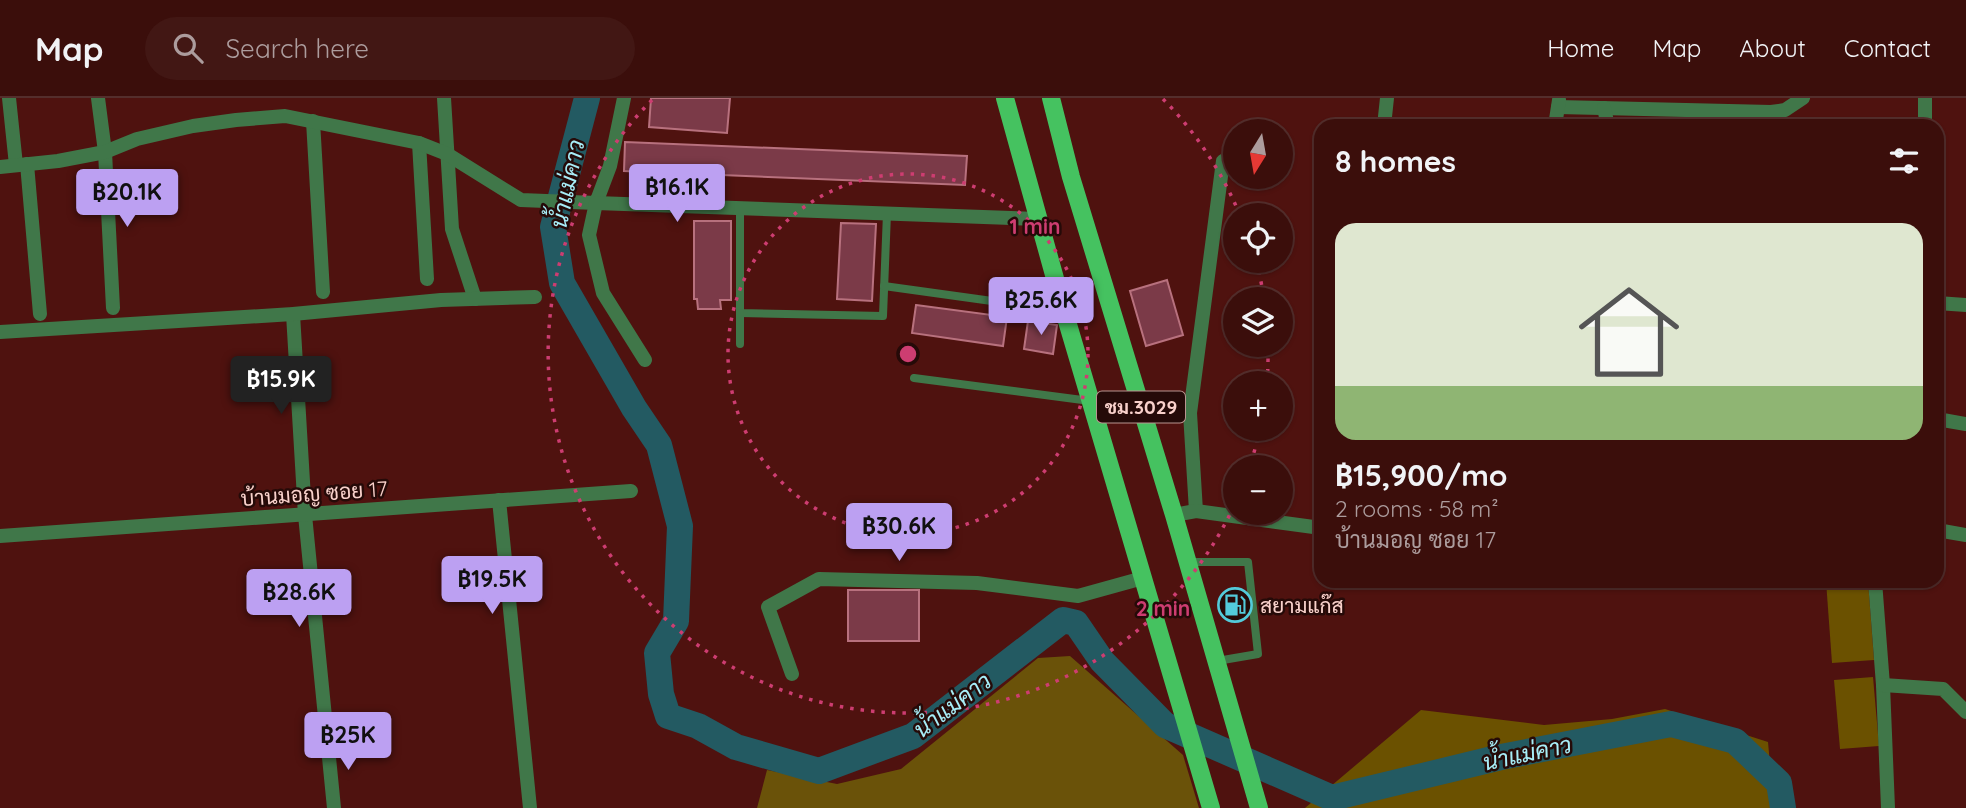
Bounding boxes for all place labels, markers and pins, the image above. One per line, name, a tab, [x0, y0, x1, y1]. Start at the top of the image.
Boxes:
pin: ฿16.1K	[620, 164, 734, 224]
pin: ฿20.1K	[70, 170, 184, 229]
pin: ฿25.6K	[984, 278, 1098, 337]
centre of rings	[896, 342, 920, 366]
pin: ฿15.9K	[224, 356, 338, 416]
pin: ฿30.6K	[842, 504, 956, 563]
pin: ฿19.5K	[435, 556, 549, 616]
pin: ฿28.6K	[242, 570, 356, 629]
fuel station icon: สยามแก๊ส	[1216, 586, 1254, 624]
place label: สยามแก๊ส	[1260, 592, 1344, 618]
pin: ฿25K	[307, 712, 389, 772]

